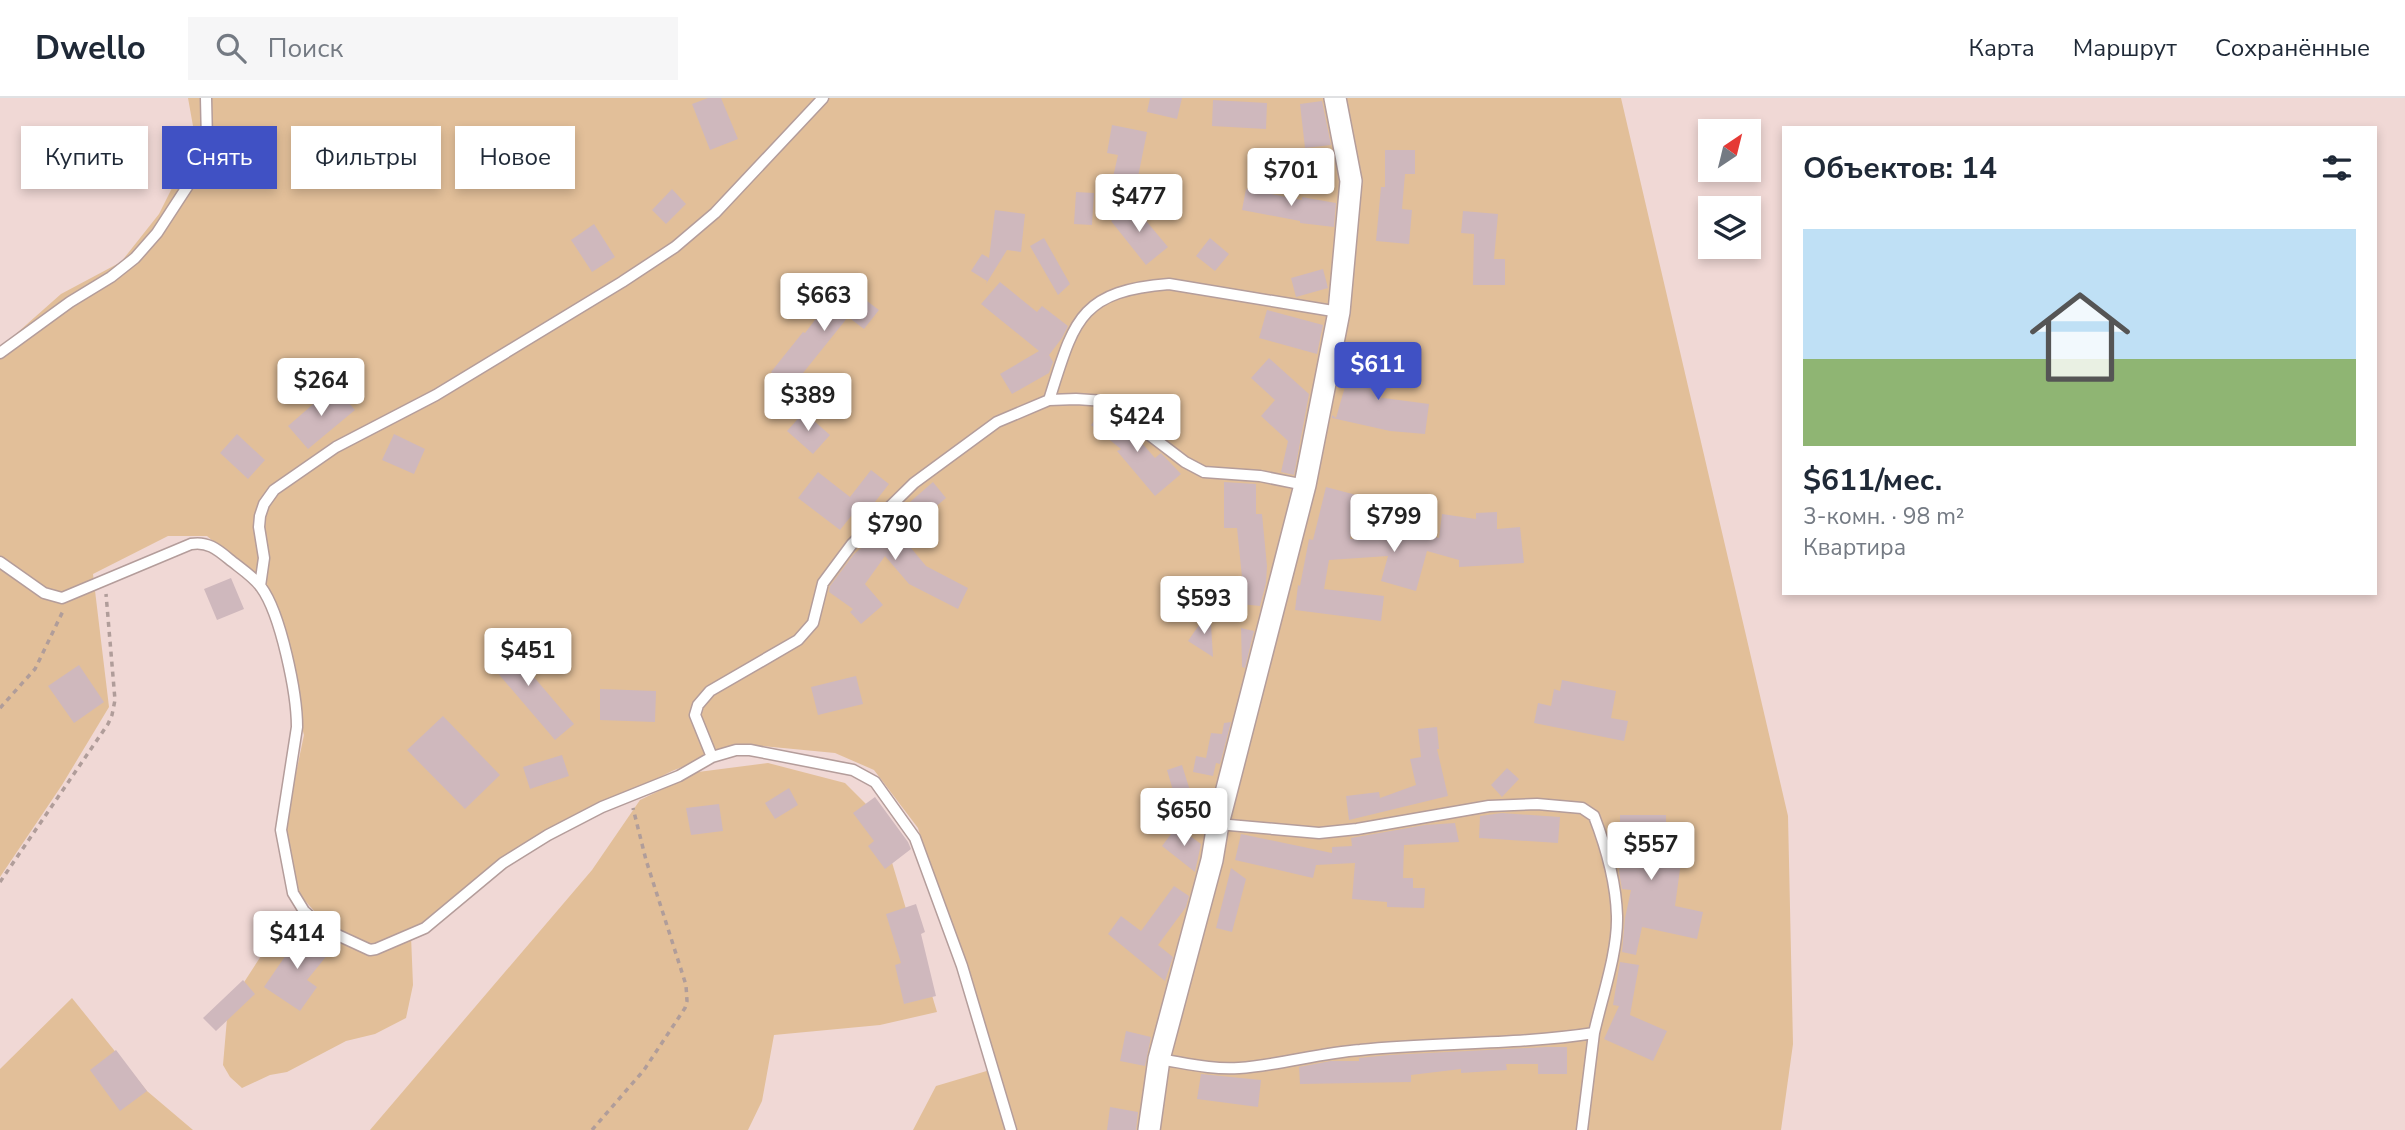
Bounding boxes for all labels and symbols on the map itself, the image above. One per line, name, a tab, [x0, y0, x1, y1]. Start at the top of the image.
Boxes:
north arrow	[1698, 119, 1760, 182]
pin: $701	[1250, 148, 1332, 208]
pin: $477	[1098, 174, 1180, 234]
pin: $663	[783, 274, 865, 333]
pin: $611	[1337, 342, 1419, 402]
pin: $264	[280, 358, 362, 418]
pin: $389	[767, 374, 849, 433]
pin: $424	[1096, 394, 1178, 454]
pin: $799	[1353, 494, 1435, 554]
pin: $790	[854, 503, 936, 562]
pin: $593	[1163, 576, 1245, 636]
pin: $451	[487, 628, 569, 688]
pin: $650	[1143, 788, 1225, 848]
pin: $557	[1610, 822, 1692, 882]
pin: $414	[256, 912, 338, 971]

